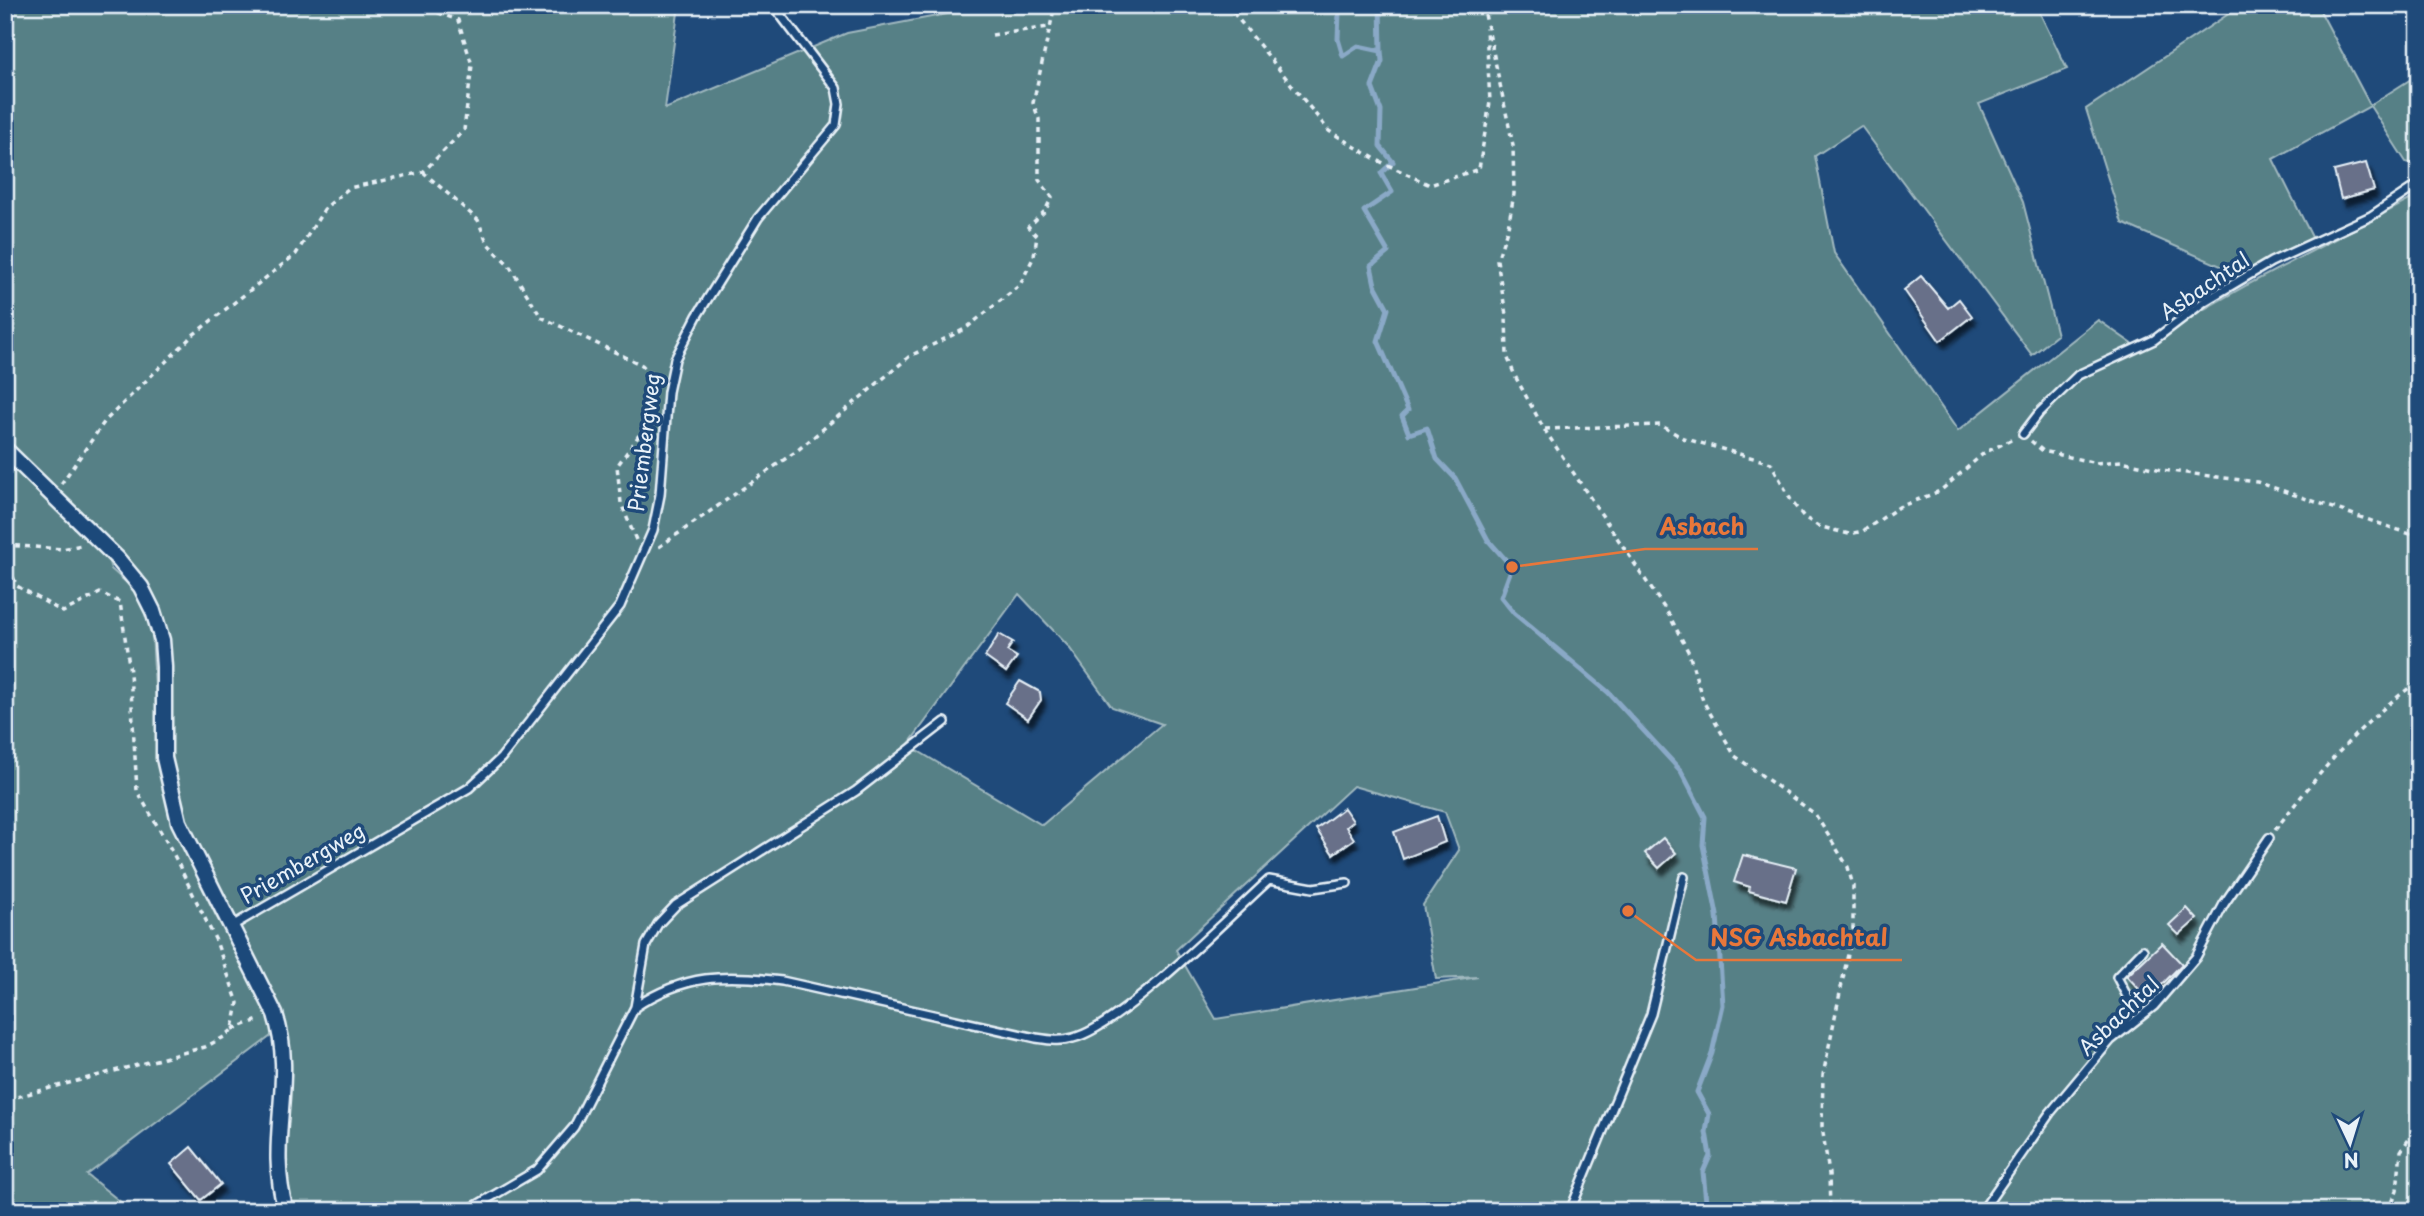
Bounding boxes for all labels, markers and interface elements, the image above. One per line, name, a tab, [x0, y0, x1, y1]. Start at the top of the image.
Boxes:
street label: Asbachtal	[2153, 243, 2255, 327]
street label: Priembergweg	[619, 371, 667, 513]
callout: Asbach	[1645, 505, 1758, 549]
text: Asbach	[1658, 508, 1745, 543]
street label: Priembergweg	[234, 813, 370, 911]
callout: NSG Asbachtal	[1696, 916, 1902, 960]
text: NSG Asbachtal	[1710, 919, 1888, 954]
street label: Asbachtal	[2070, 968, 2166, 1062]
north arrow	[2316, 1108, 2386, 1178]
text: N	[2343, 1146, 2360, 1175]

